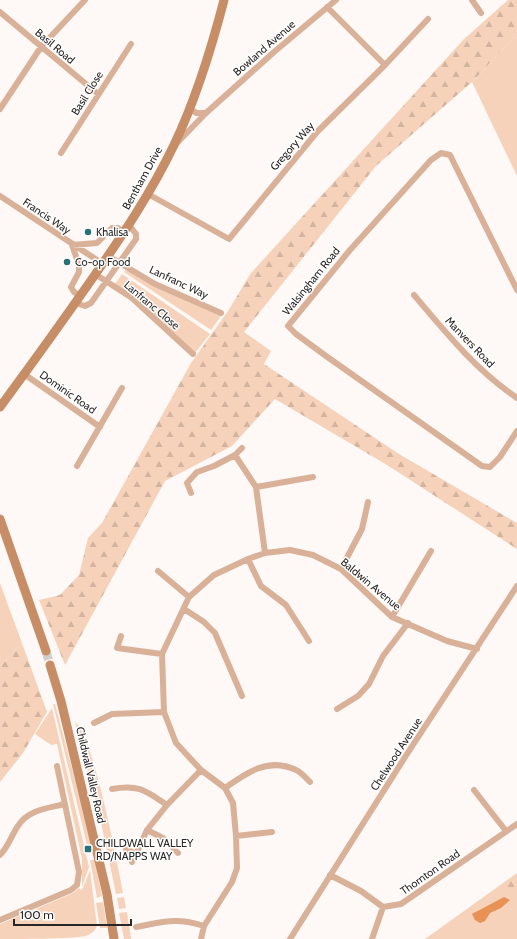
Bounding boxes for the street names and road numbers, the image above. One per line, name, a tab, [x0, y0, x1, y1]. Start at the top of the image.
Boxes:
street label: Bowland Avenue	[230, 17, 298, 79]
street label: Basil Road	[32, 25, 78, 67]
street label: Basil Close	[68, 68, 106, 118]
street label: Gregory Way	[267, 118, 317, 173]
street label: Bentham Drive	[119, 144, 165, 212]
street label: Francis Way	[20, 195, 74, 237]
street label: Walsingham Road	[279, 244, 343, 318]
street label: Lanfranc Way	[147, 262, 211, 302]
street label: Lanfranc Close	[121, 278, 183, 333]
street label: Manvers Road	[442, 314, 498, 370]
street label: Dominic Road	[37, 367, 99, 417]
street label: Baldwin Avenue	[338, 555, 404, 613]
street label: Chelwood Avenue	[367, 714, 425, 793]
street label: Childwall Valley Road	[73, 725, 109, 825]
street label: Thornton Road	[398, 846, 462, 898]

